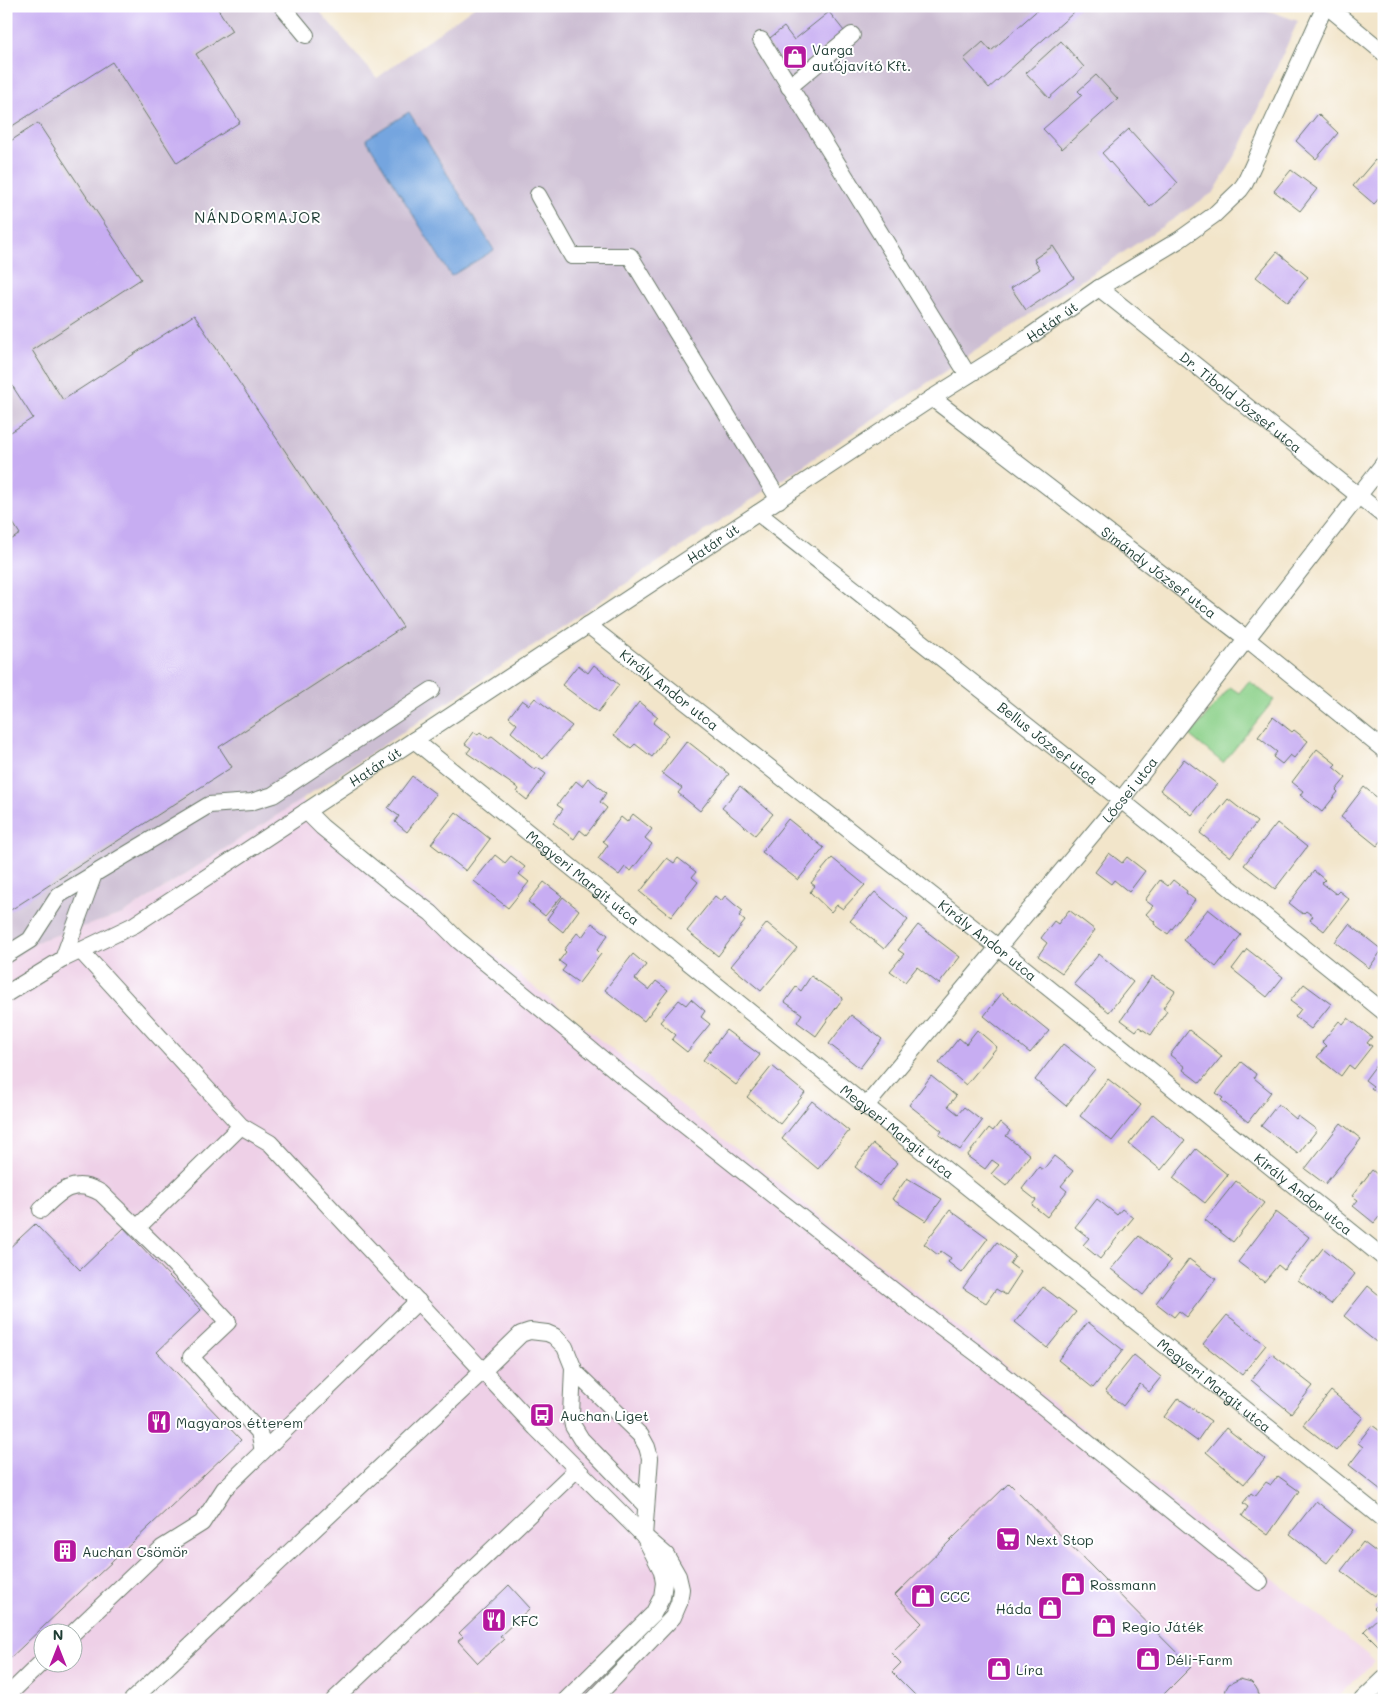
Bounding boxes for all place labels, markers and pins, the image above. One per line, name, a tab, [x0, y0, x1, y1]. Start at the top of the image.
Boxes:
place label: Varga autójavító Kft.	[812, 40, 911, 75]
shop icon: Varga autójavító Kft.	[782, 44, 808, 70]
bus stop icon: Auchan Liget	[529, 1402, 555, 1428]
place label: Auchan Liget	[560, 1406, 649, 1425]
restaurant icon: Magyaros étterem	[146, 1409, 172, 1435]
place label: Magyaros étterem	[176, 1413, 303, 1432]
supermarket icon: Next Stop	[995, 1526, 1021, 1552]
place label: Next Stop	[1026, 1530, 1094, 1549]
building icon: Auchan Csömör	[52, 1538, 78, 1564]
place label: Auchan Csömör	[82, 1542, 188, 1561]
shop icon: Rossmann	[1060, 1571, 1086, 1597]
place label: Rossmann	[1090, 1575, 1156, 1594]
shop icon: CCC	[910, 1583, 936, 1609]
place label: CCC	[940, 1587, 970, 1606]
shop icon: Háda	[1037, 1595, 1063, 1621]
place label: Háda	[996, 1599, 1032, 1618]
restaurant icon: KFC	[481, 1607, 507, 1633]
place label: KFC	[512, 1611, 538, 1630]
shop icon: Regio Játék	[1091, 1613, 1117, 1639]
place label: Regio Játék	[1122, 1617, 1204, 1636]
shop icon: Déli-Farm	[1135, 1646, 1161, 1672]
place label: Déli-Farm	[1166, 1650, 1233, 1669]
shop icon: Líra	[986, 1656, 1012, 1682]
place label: Líra	[1016, 1660, 1044, 1679]

